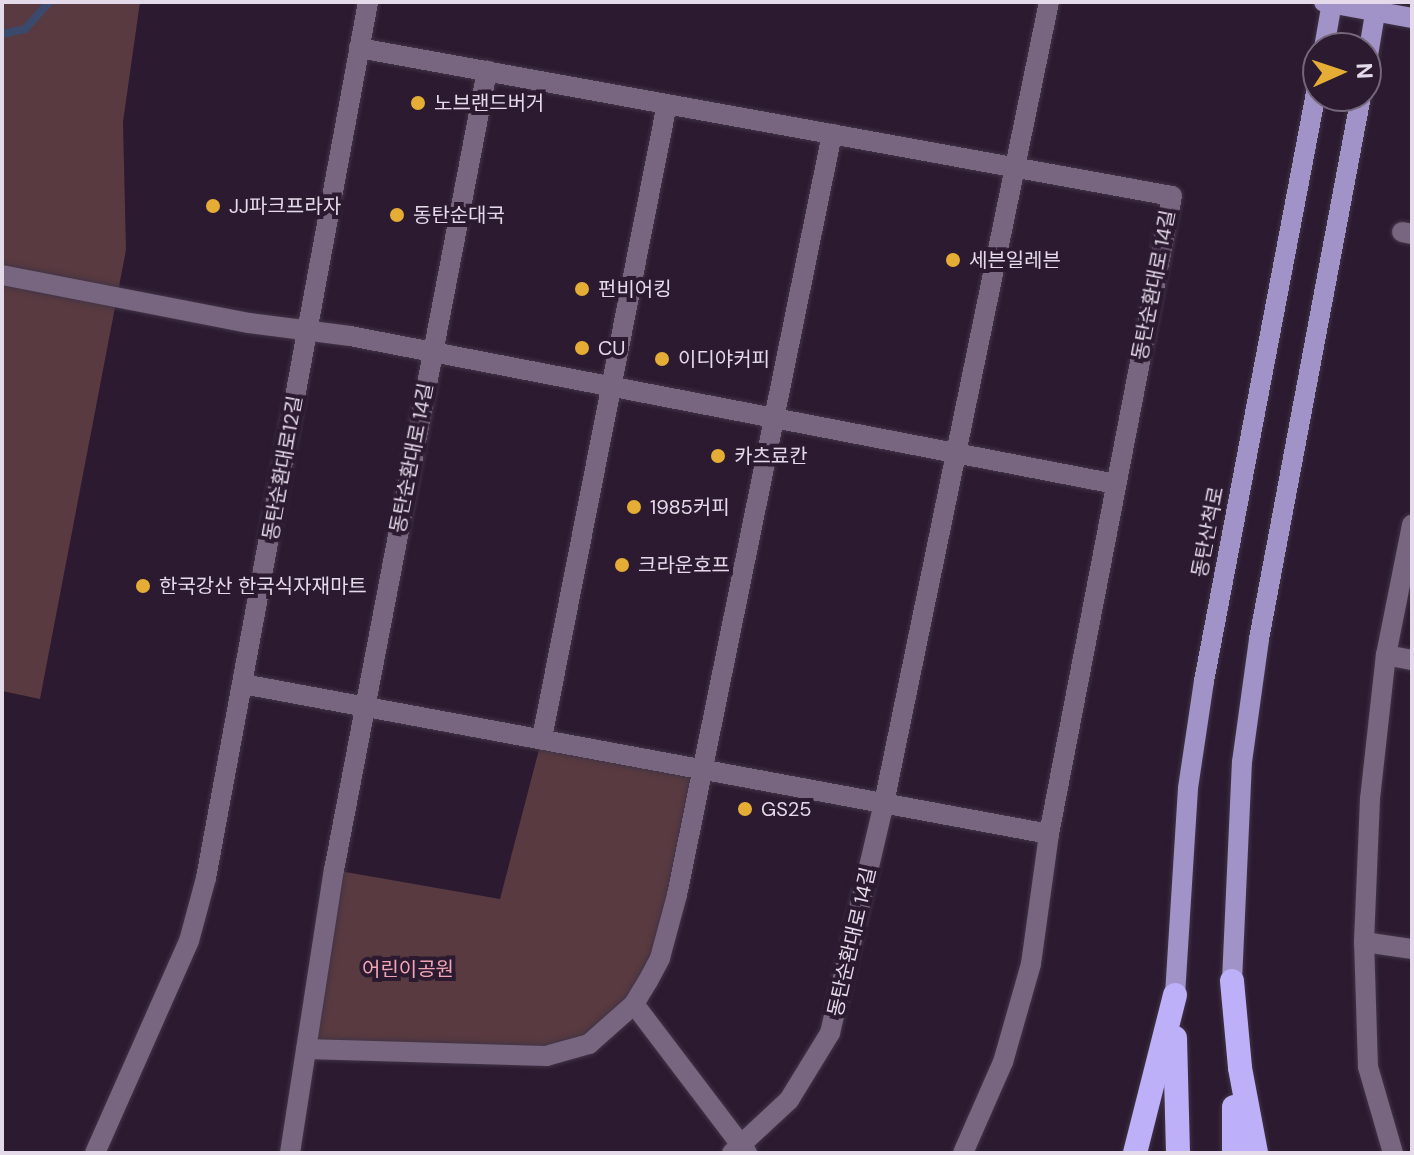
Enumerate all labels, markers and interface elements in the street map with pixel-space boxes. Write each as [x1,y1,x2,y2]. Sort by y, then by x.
north arrow [1302,32,1382,112]
text: N [1350,62,1379,80]
place label: 노브랜드버거 [434,91,544,115]
marker: 노브랜드버거 [409,94,427,112]
place label: JJ파크프라자 [229,194,341,218]
marker: JJ파크프라자 [204,197,222,215]
place label: 동탄순대국 [413,203,505,227]
marker: 동탄순대국 [388,206,406,224]
street label: 동탄순환대로 14길 [1128,208,1180,362]
place label: 세븐일레븐 [969,248,1061,272]
marker: 세븐일레븐 [944,251,962,269]
place label: 펀비어킹 [598,277,672,301]
marker: 펀비어킹 [573,280,591,298]
place label: CU [598,336,625,360]
marker: CU [573,339,591,357]
place label: 이디야커피 [678,347,770,371]
marker: 이디야커피 [653,350,671,368]
street label: 동탄순환대로 14길 [386,381,438,535]
street label: 동탄순환대로12길 [258,394,308,542]
place label: 카츠료칸 [734,444,808,468]
marker: 카츠료칸 [709,447,727,465]
street label: 동탄산척로 [1187,485,1229,579]
place label: 1985커피 [650,495,730,519]
marker: 1985커피 [625,498,643,516]
place label: 크라운호프 [638,553,730,577]
marker: 크라운호프 [613,556,631,574]
place label: 한국강산 한국식자재마트 [159,574,367,598]
marker: 한국강산 한국식자재마트 [134,577,152,595]
place label: GS25 [761,797,811,821]
marker: GS25 [736,800,754,818]
street label: 동탄순환대로 14길 [823,865,881,1019]
park label: 어린이공원 [362,957,454,981]

